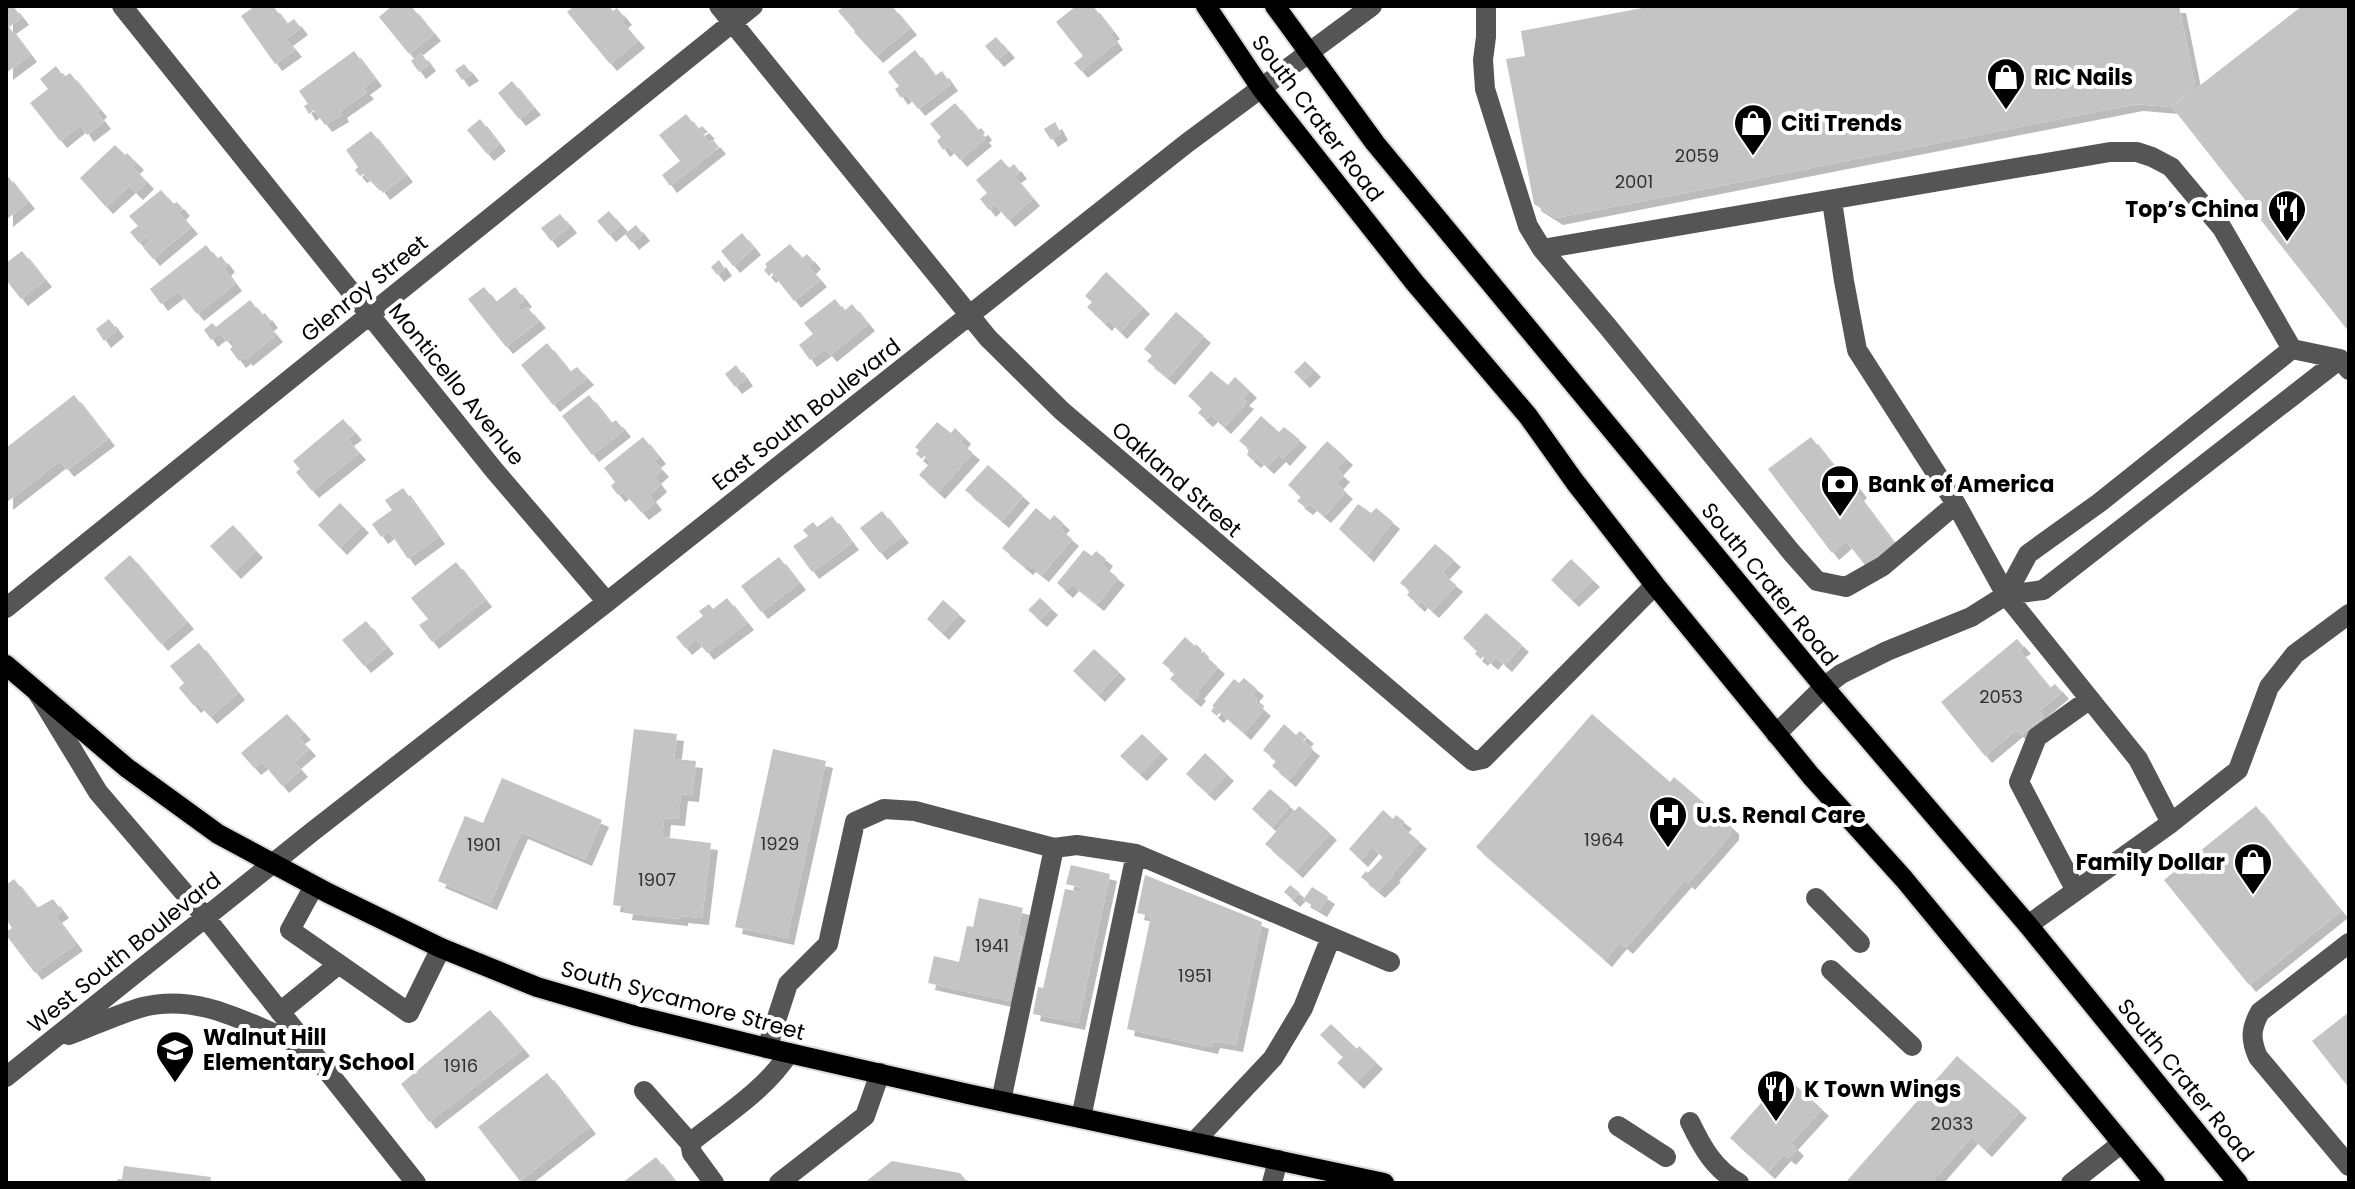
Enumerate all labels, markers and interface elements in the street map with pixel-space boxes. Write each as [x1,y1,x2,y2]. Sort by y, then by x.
street label: South Crater Road [1244,28,1391,208]
shop icon: RIC Nails [1985,56,2027,111]
place label: RIC Nails [2034,62,2133,93]
shop icon: Citi Trends [1732,102,1774,157]
place label: Citi Trends [1781,108,1902,139]
house number: 2059 [1675,143,1719,168]
house number: 2001 [1615,169,1653,194]
restaurant icon: Top’s China [2266,188,2308,243]
place label: Top’s China [2125,194,2259,225]
street label: Glenroy Street [294,228,434,349]
street label: Monticello Avenue [381,296,532,472]
street label: East South Boulevard [706,331,907,498]
street label: Oakland Street [1105,414,1248,545]
bank icon: Bank of America [1819,463,1861,518]
place label: Bank of America [1868,469,2054,500]
street label: South Crater Road [1694,496,1845,673]
house number: 2053 [1979,684,2023,709]
hospital icon: U.S. Renal Care [1647,794,1689,849]
place label: U.S. Renal Care [1696,800,1866,831]
house number: 1964 [1584,827,1624,852]
house number: 1929 [761,831,799,856]
house number: 1901 [467,832,501,857]
shop icon: Family Dollar [2232,841,2274,896]
place label: Family Dollar [2076,847,2225,878]
street label: West South Boulevard [21,865,228,1040]
house number: 1907 [638,867,676,892]
house number: 1941 [975,933,1009,958]
street label: South Sycamore Street [557,953,808,1048]
house number: 1951 [1178,963,1212,988]
street label: South Crater Road [2110,992,2261,1169]
place label: Walnut Hill Elementary School [203,1022,415,1078]
school or university icon: Walnut Hill Elementary School [154,1029,196,1084]
house number: 1916 [444,1053,478,1078]
restaurant icon: K Town Wings [1755,1068,1797,1123]
place label: K Town Wings [1804,1074,1961,1105]
house number: 2033 [1931,1111,1973,1136]

